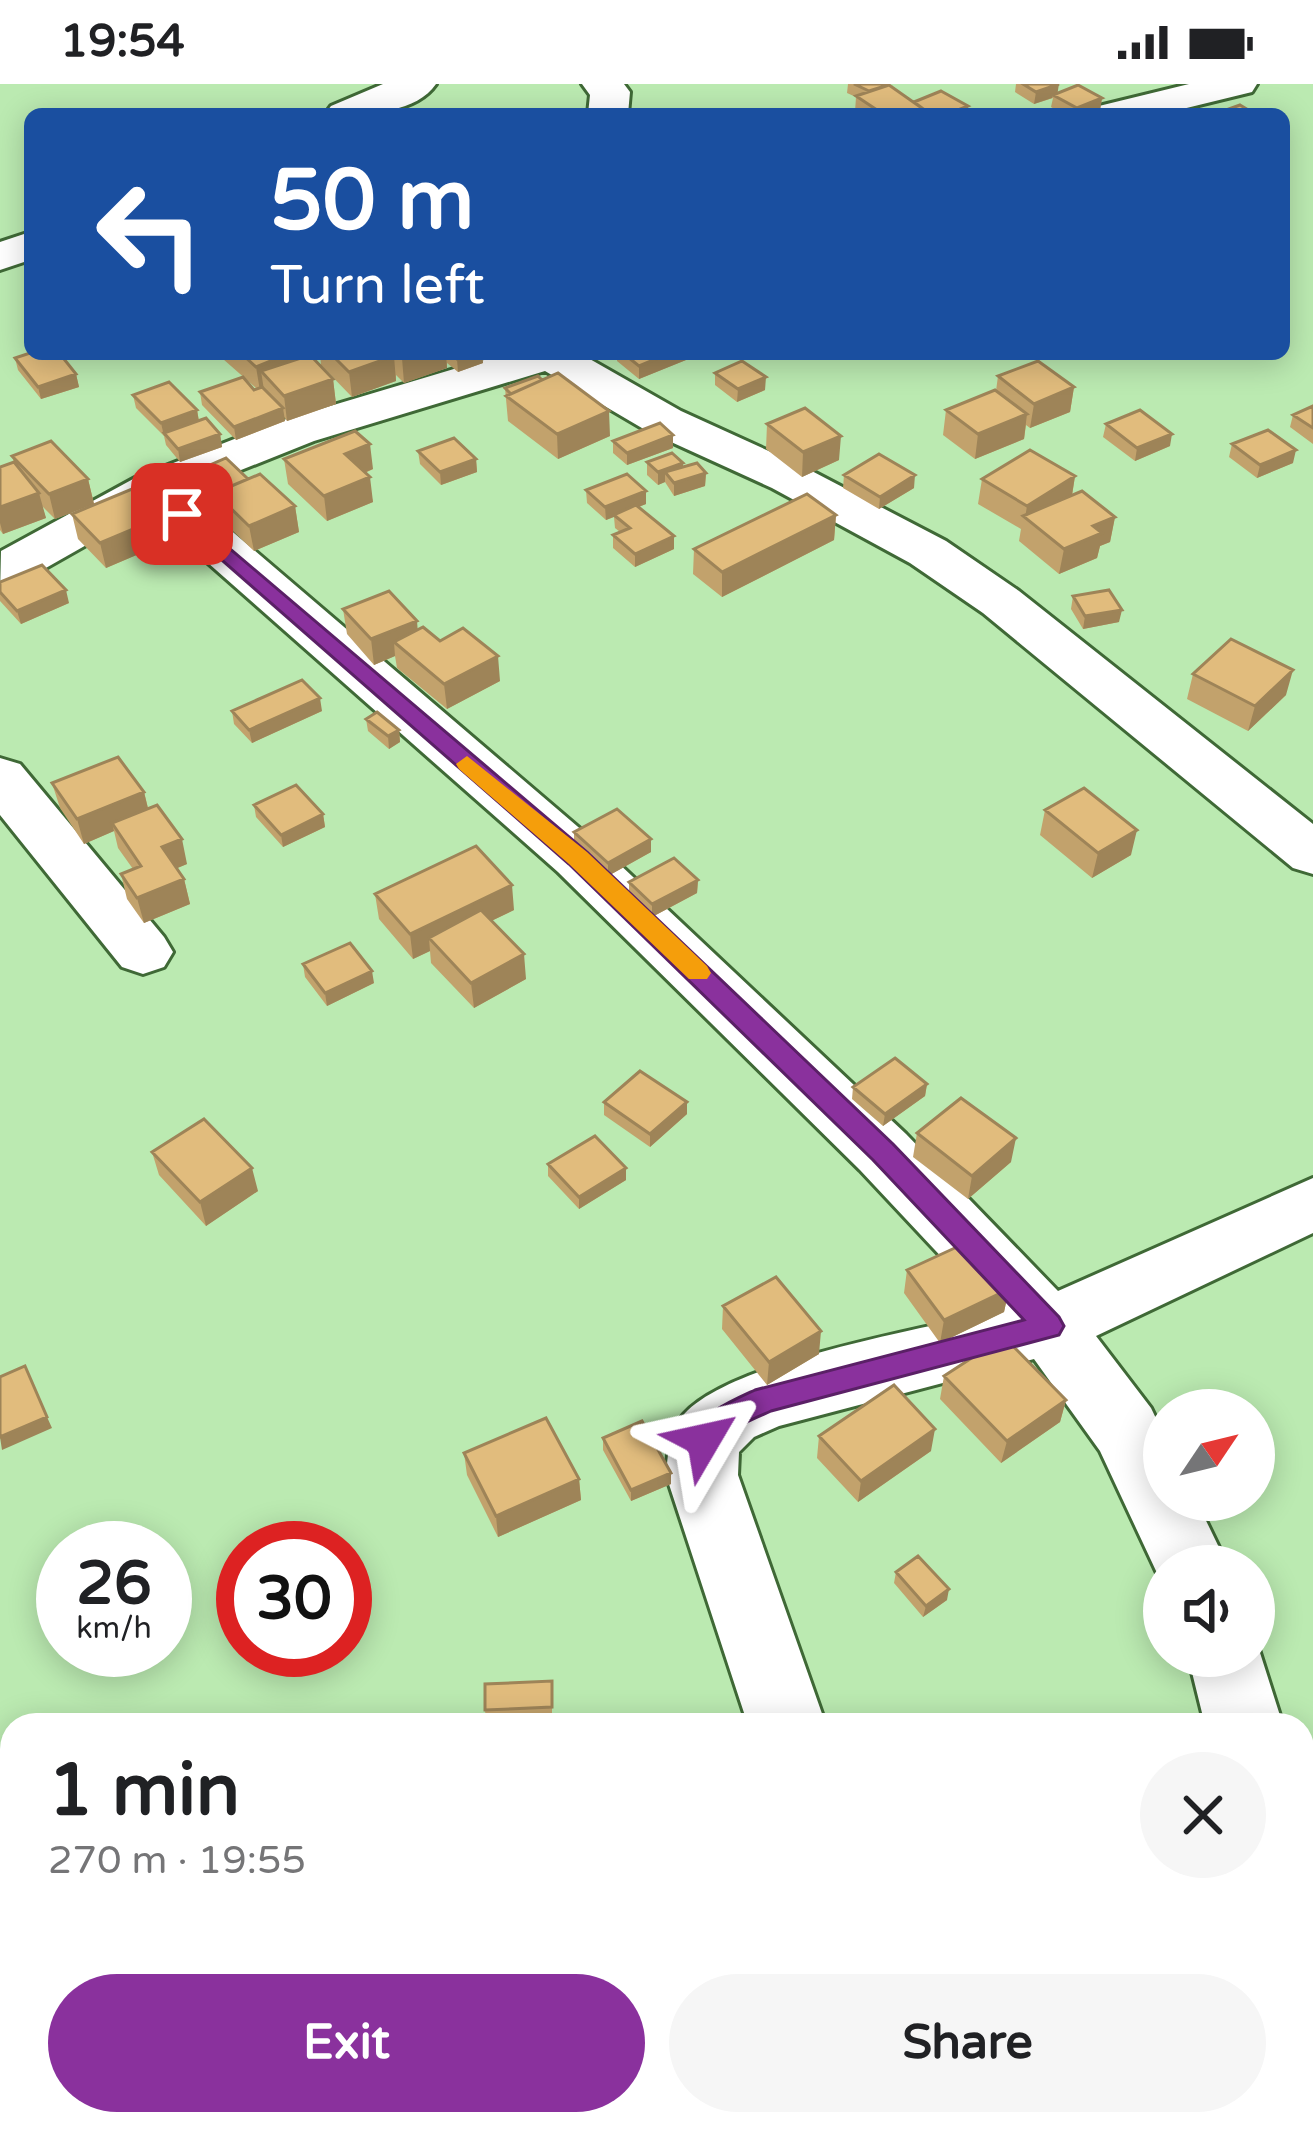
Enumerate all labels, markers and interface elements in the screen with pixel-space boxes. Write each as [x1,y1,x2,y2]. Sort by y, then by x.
text: 19:54 [60,15,185,69]
text: 50 m [270,151,474,252]
icon: left [72,156,228,312]
text: Turn left [270,253,485,318]
pin [131,463,233,565]
icon: arrive [149,481,215,547]
position arrow [641,1377,767,1503]
north arrow [1143,1389,1275,1521]
map controls [1143,1389,1275,1677]
speed limit sign: 30 [216,1521,372,1677]
button: sound [1143,1545,1275,1677]
text: 26 [76,1548,152,1620]
text: km/h [76,1610,152,1647]
text: 1 min [48,1748,240,1835]
button: close [1140,1752,1266,1878]
text: 270 m · 19:55 [48,1837,306,1884]
button: Exit [48,1974,645,2112]
button: Share [669,1974,1266,2112]

